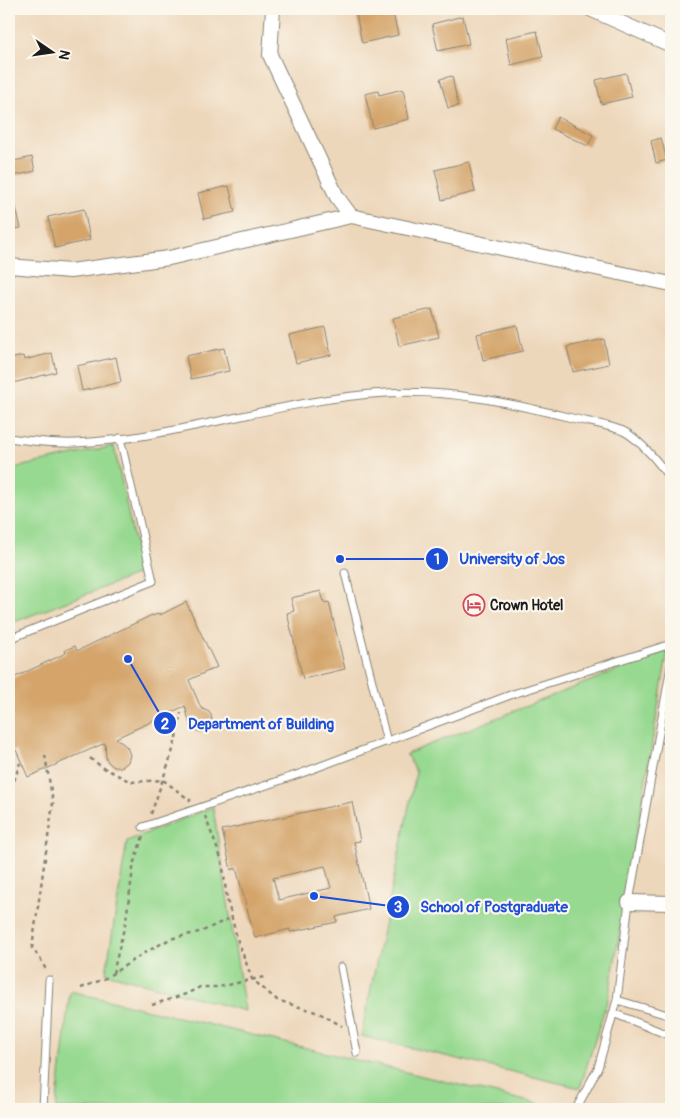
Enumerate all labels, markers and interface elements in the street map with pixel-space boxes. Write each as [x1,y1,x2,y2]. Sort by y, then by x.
north arrow [28,28,78,78]
text: N [55,48,74,61]
callout: University of Jos [424,544,575,574]
text: 1 [434,550,440,569]
text: University of Jos [459,550,565,569]
hotel icon: Crown Hotel [462,593,486,617]
place label: Crown Hotel [490,597,563,614]
callout: Department of Building [153,708,344,738]
text: 2 [161,715,169,734]
text: Department of Building [188,715,334,734]
callout: School of Postgraduate [385,892,578,922]
text: 3 [394,898,402,917]
text: School of Postgraduate [420,898,568,917]

